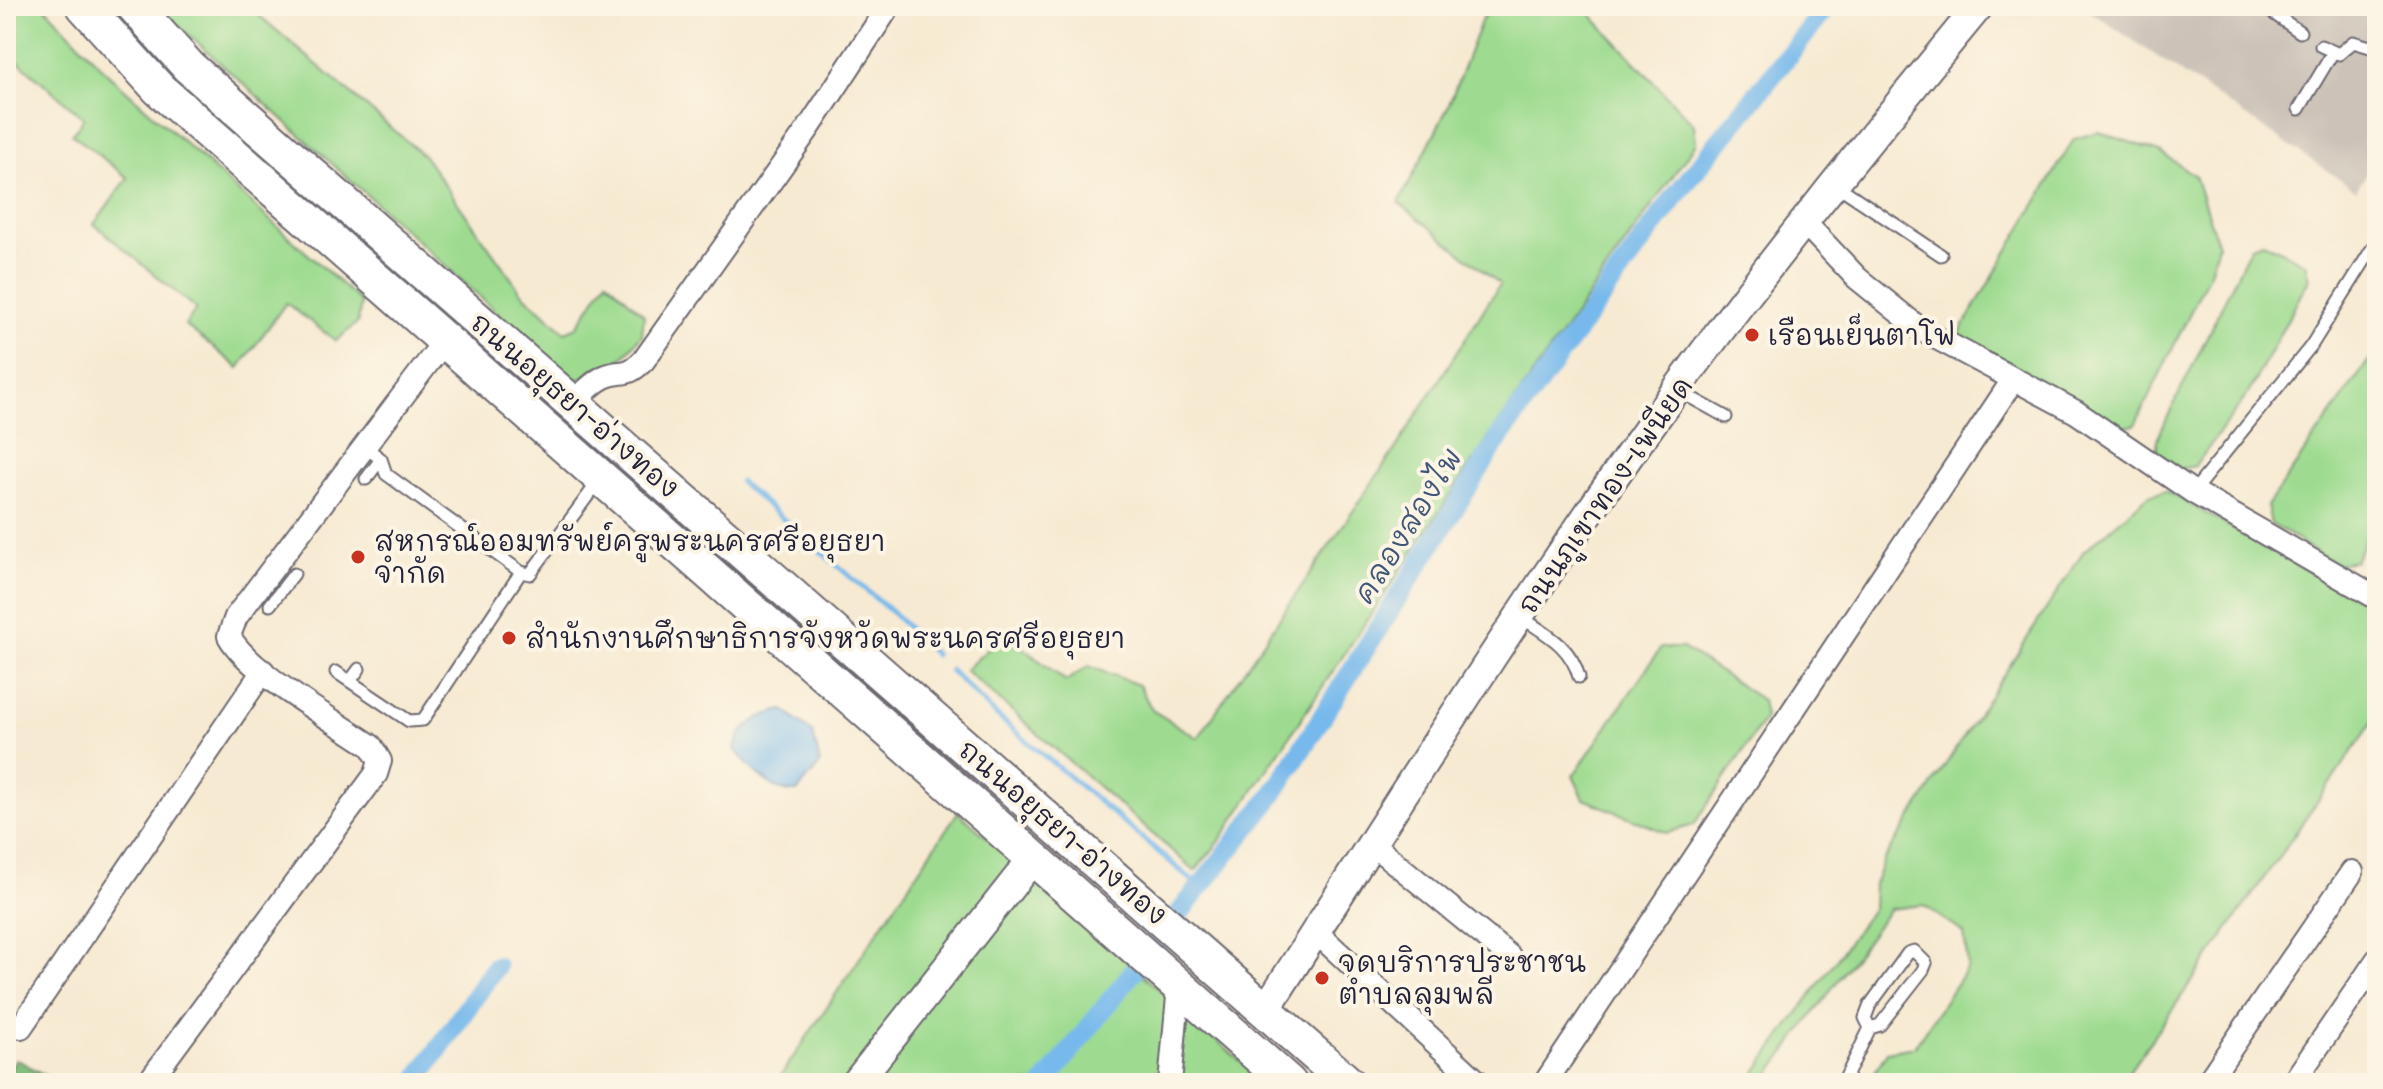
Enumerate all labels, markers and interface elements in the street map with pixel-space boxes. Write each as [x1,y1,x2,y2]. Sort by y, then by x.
street label: ถนนอยุธยา-อ่างทอง [460,303,688,509]
place label: เรือนเย็นตาโฟ [1768,313,1955,352]
marker: เรือนเย็นตาโฟ [1743,326,1761,344]
street label: ถนนภูเขาทอง-เพนียด [1508,368,1704,623]
water label: คลองสองไพ [1343,440,1470,610]
place label: สหกรณ์ออมทรัพย์ครูพระนครศรีอยุธยา จำกัด [374,522,885,590]
marker: สหกรณ์ออมทรัพย์ครูพระนครศรีอยุธยา จำกัด [349,548,367,566]
place label: สำนักงานศึกษาธิการจังหวัดพระนครศรีอยุธยา [525,618,1125,660]
marker: สำนักงานศึกษาธิการจังหวัดพระนครศรีอยุธยา [500,629,518,647]
street label: ถนนอยุธยา-อ่างทอง [948,730,1176,936]
place label: จุดบริการประชาชน ตำบลลุมพลี [1338,943,1586,1016]
marker: จุดบริการประชาชน ตำบลลุมพลี [1313,969,1331,987]

